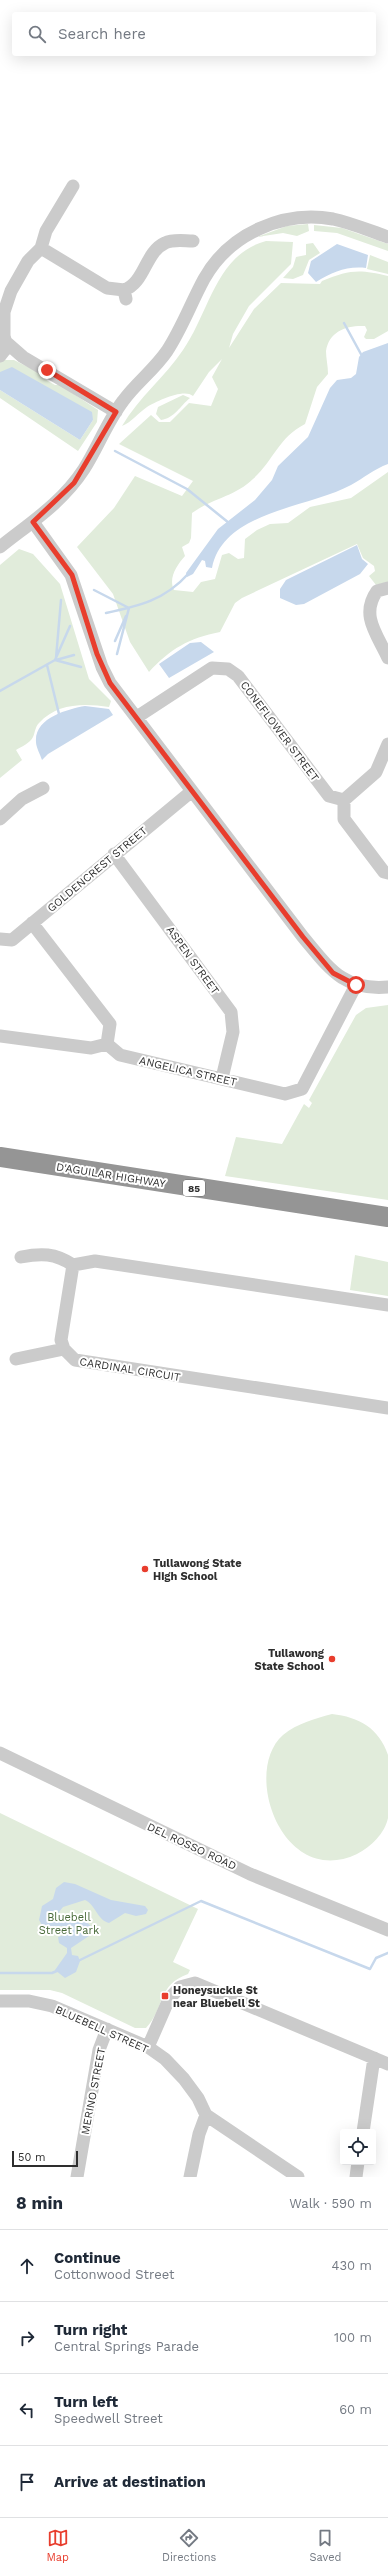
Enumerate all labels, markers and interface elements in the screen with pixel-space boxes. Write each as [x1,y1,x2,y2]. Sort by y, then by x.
search box [12,12,376,56]
icon: search [26,23,48,45]
text: Search here [58,25,146,43]
route end [38,361,56,379]
street label: CONEFLOWER STREET [238,679,322,784]
street label: GOLDENCREST STREET [45,824,150,915]
street label: ASPEN STREET [163,924,222,997]
route start [347,976,365,994]
street label: ANGELICA STREET [138,1054,238,1089]
street label: D'AGUILAR HIGHWAY [55,1160,167,1191]
road number: 85 [183,1180,205,1196]
street label: CARDINAL CIRCUIT [79,1355,182,1384]
place label: Tullawong State High School [153,1557,242,1583]
marker: Tullawong State High School [140,1564,150,1574]
place label: Tullawong State School [255,1647,325,1673]
marker: Tullawong State School [327,1654,337,1664]
street label: DEL ROSSO ROAD [145,1820,239,1873]
park label: Bluebell Street Park [39,1911,99,1937]
place label: Honeysuckle St near Bluebell St [173,1984,260,2010]
marker: Honeysuckle St near Bluebell St [160,1991,170,2001]
street label: BLUEBELL STREET [53,2003,151,2056]
street label: MERINO STREET [79,2046,108,2136]
map controls [340,2129,376,2165]
button: locate [340,2129,376,2165]
scale bar [12,2149,78,2168]
text: 50 m [18,2151,45,2164]
text: 8 min [16,2193,63,2213]
text: Walk · 590 m [289,2196,372,2211]
text: Continue [54,2249,121,2267]
icon: ahead [16,2255,38,2277]
text: 430 m [332,2258,372,2273]
text: Cottonwood Street [54,2267,174,2282]
text: Turn right [54,2321,127,2339]
icon: right [16,2327,38,2349]
text: 100 m [334,2330,372,2345]
text: Central Springs Parade [54,2339,199,2354]
text: Turn left [54,2393,118,2411]
icon: left [16,2399,38,2421]
text: 60 m [339,2402,372,2417]
text: Speedwell Street [54,2411,163,2426]
icon: arrive [16,2471,38,2493]
text: Arrive at destination [54,2473,206,2491]
tab: Map [47,2527,69,2564]
tab: Directions [162,2527,216,2564]
tab: Saved [309,2527,341,2564]

